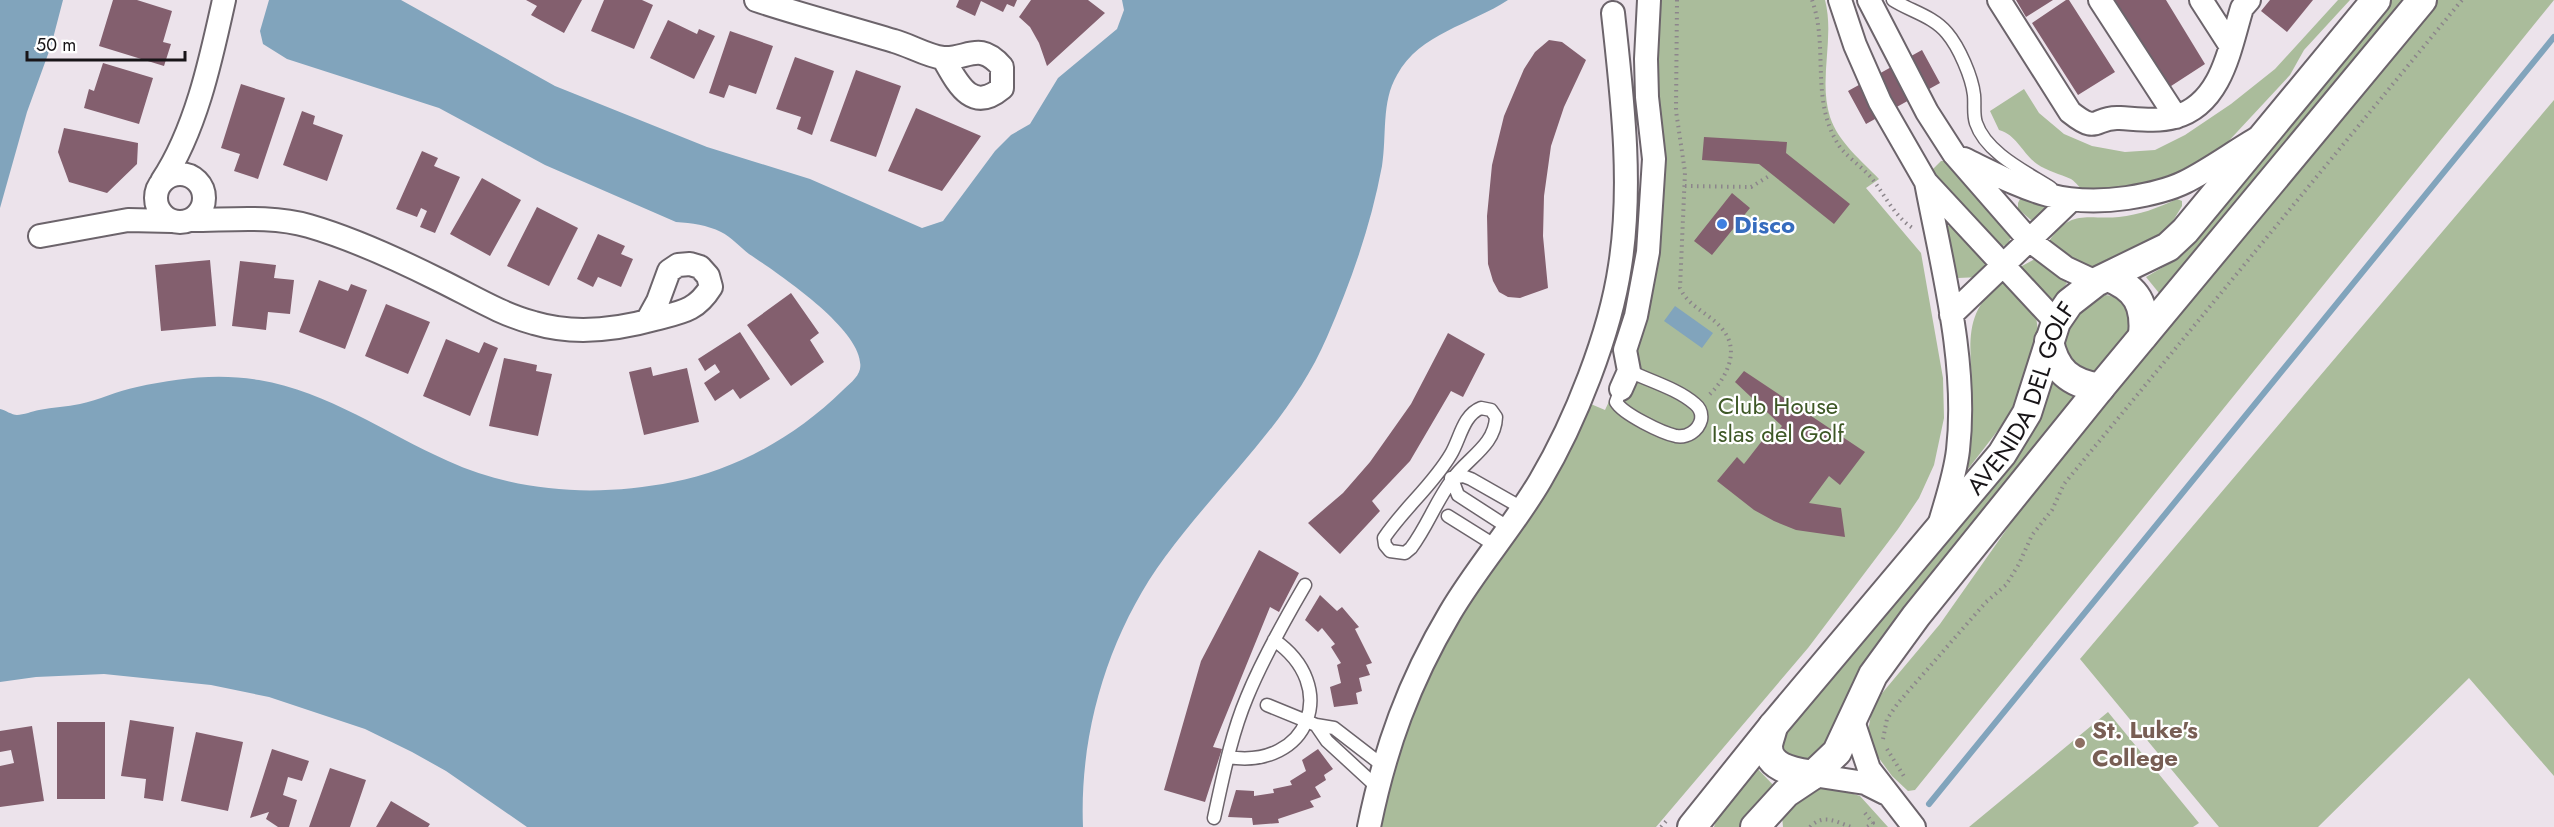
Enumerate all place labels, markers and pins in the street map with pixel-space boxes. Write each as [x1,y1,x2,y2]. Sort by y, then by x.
place label: Disco [1734,207,1795,242]
marker: Disco [1715,217,1729,231]
place label: St. Luke's College [2092,712,2198,775]
marker: St. Luke's College [2073,736,2087,750]

